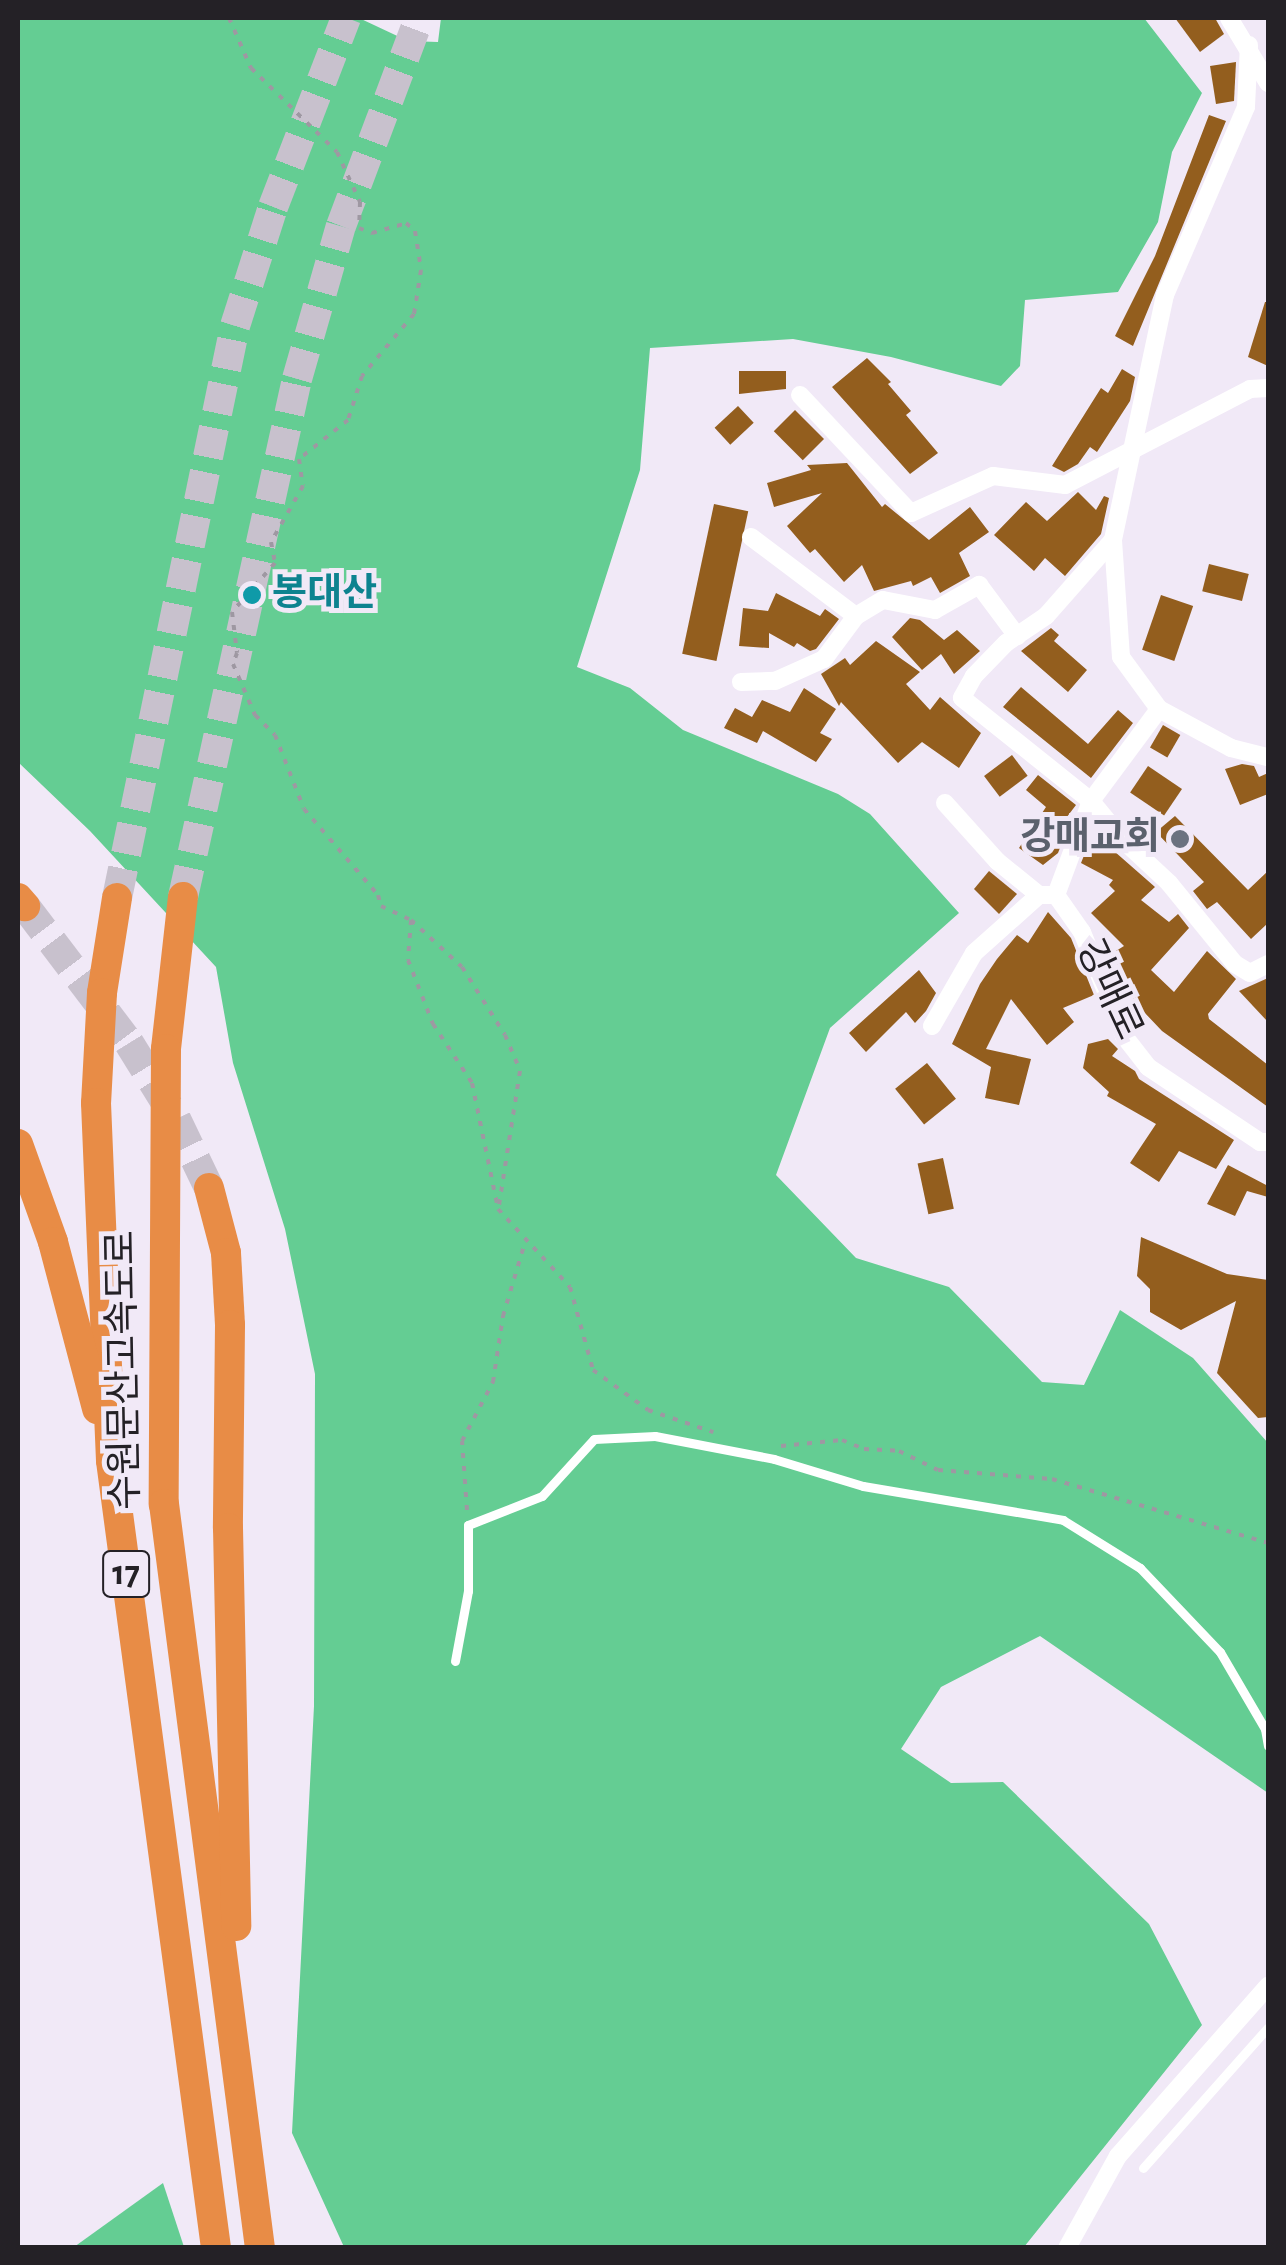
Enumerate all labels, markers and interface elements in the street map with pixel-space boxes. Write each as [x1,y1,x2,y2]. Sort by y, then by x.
place label: 봉대산 [272,572,377,618]
marker: 봉대산 [241,584,263,606]
place label: 강매교회 [1020,816,1160,862]
marker: 강매교회 [1169,828,1191,850]
street label: 강매로 [1065,933,1151,1047]
street label: 수원문산고속도로 [100,1230,150,1510]
road number: 17 [101,1544,151,1604]

